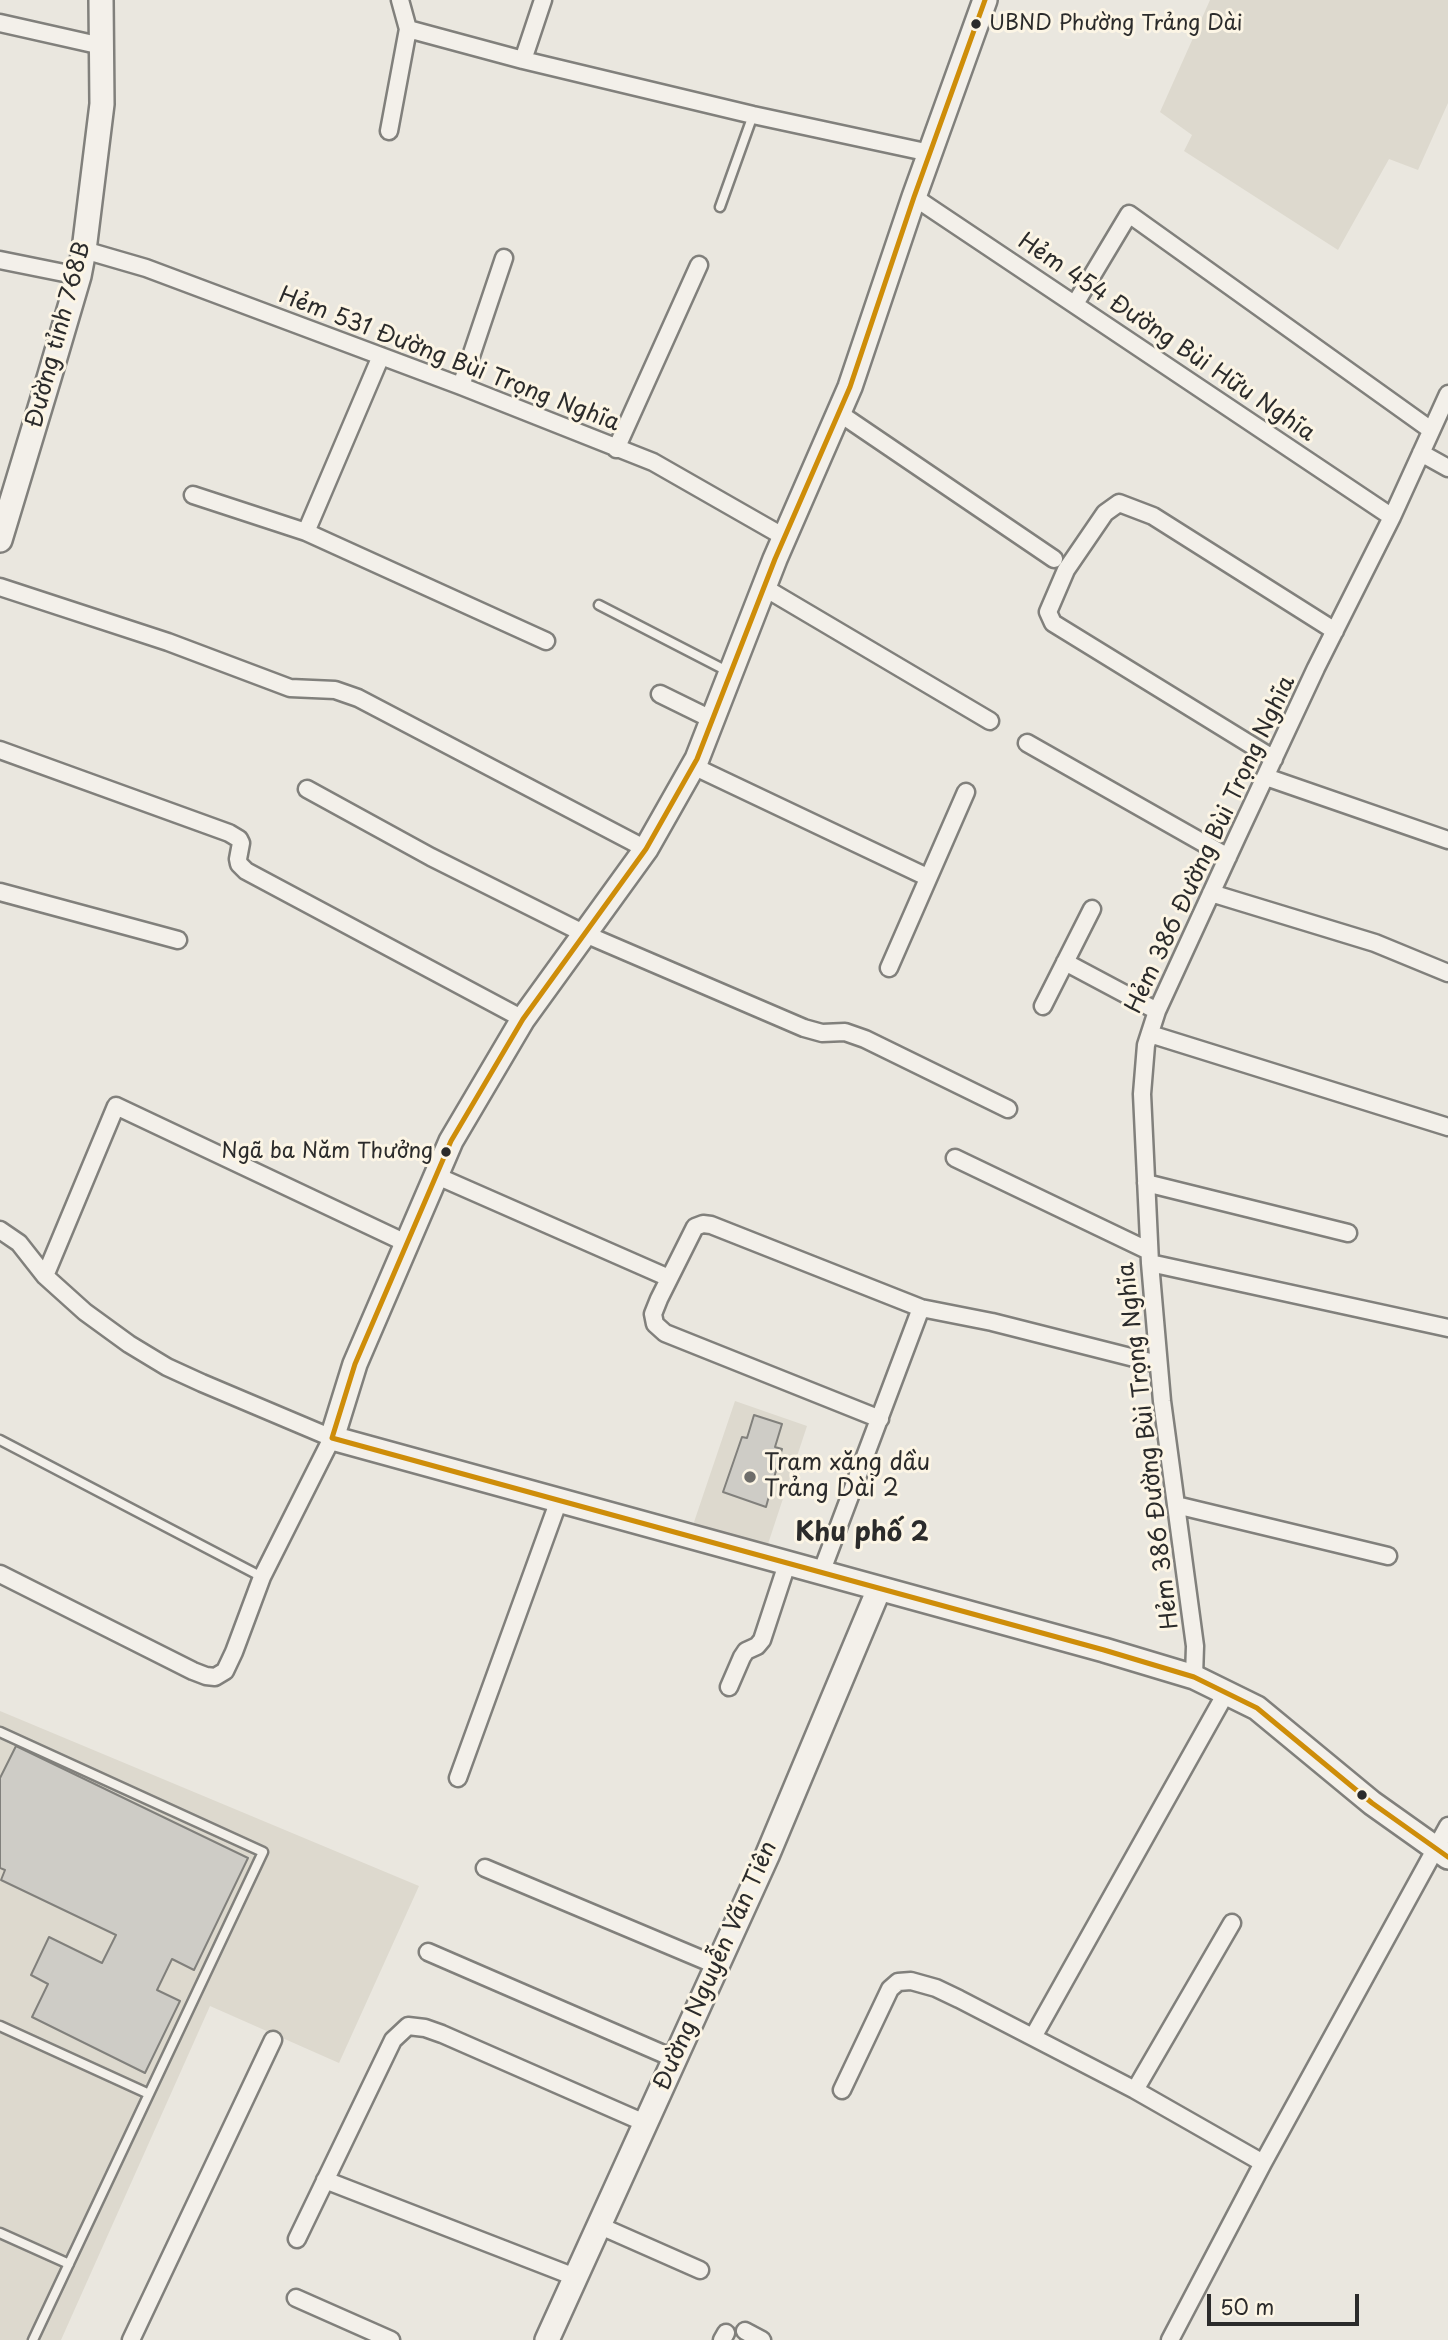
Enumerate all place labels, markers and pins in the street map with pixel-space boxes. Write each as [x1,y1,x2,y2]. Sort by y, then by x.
place label: UBND Phường Trảng Dài [989,11,1243,37]
marker: UBND Phường Trảng Dài [969,17,983,31]
place label: Ngã ba Năm Thưởng [221,1139,433,1165]
marker: Ngã ba Năm Thưởng [439,1145,453,1159]
place label: Trạm xăng dầu Trảng Dài 2 [764,1450,930,1504]
marker: Trạm xăng dầu Trảng Dài 2 [742,1469,758,1485]
unlabelled marker [1355,1788,1369,1802]

